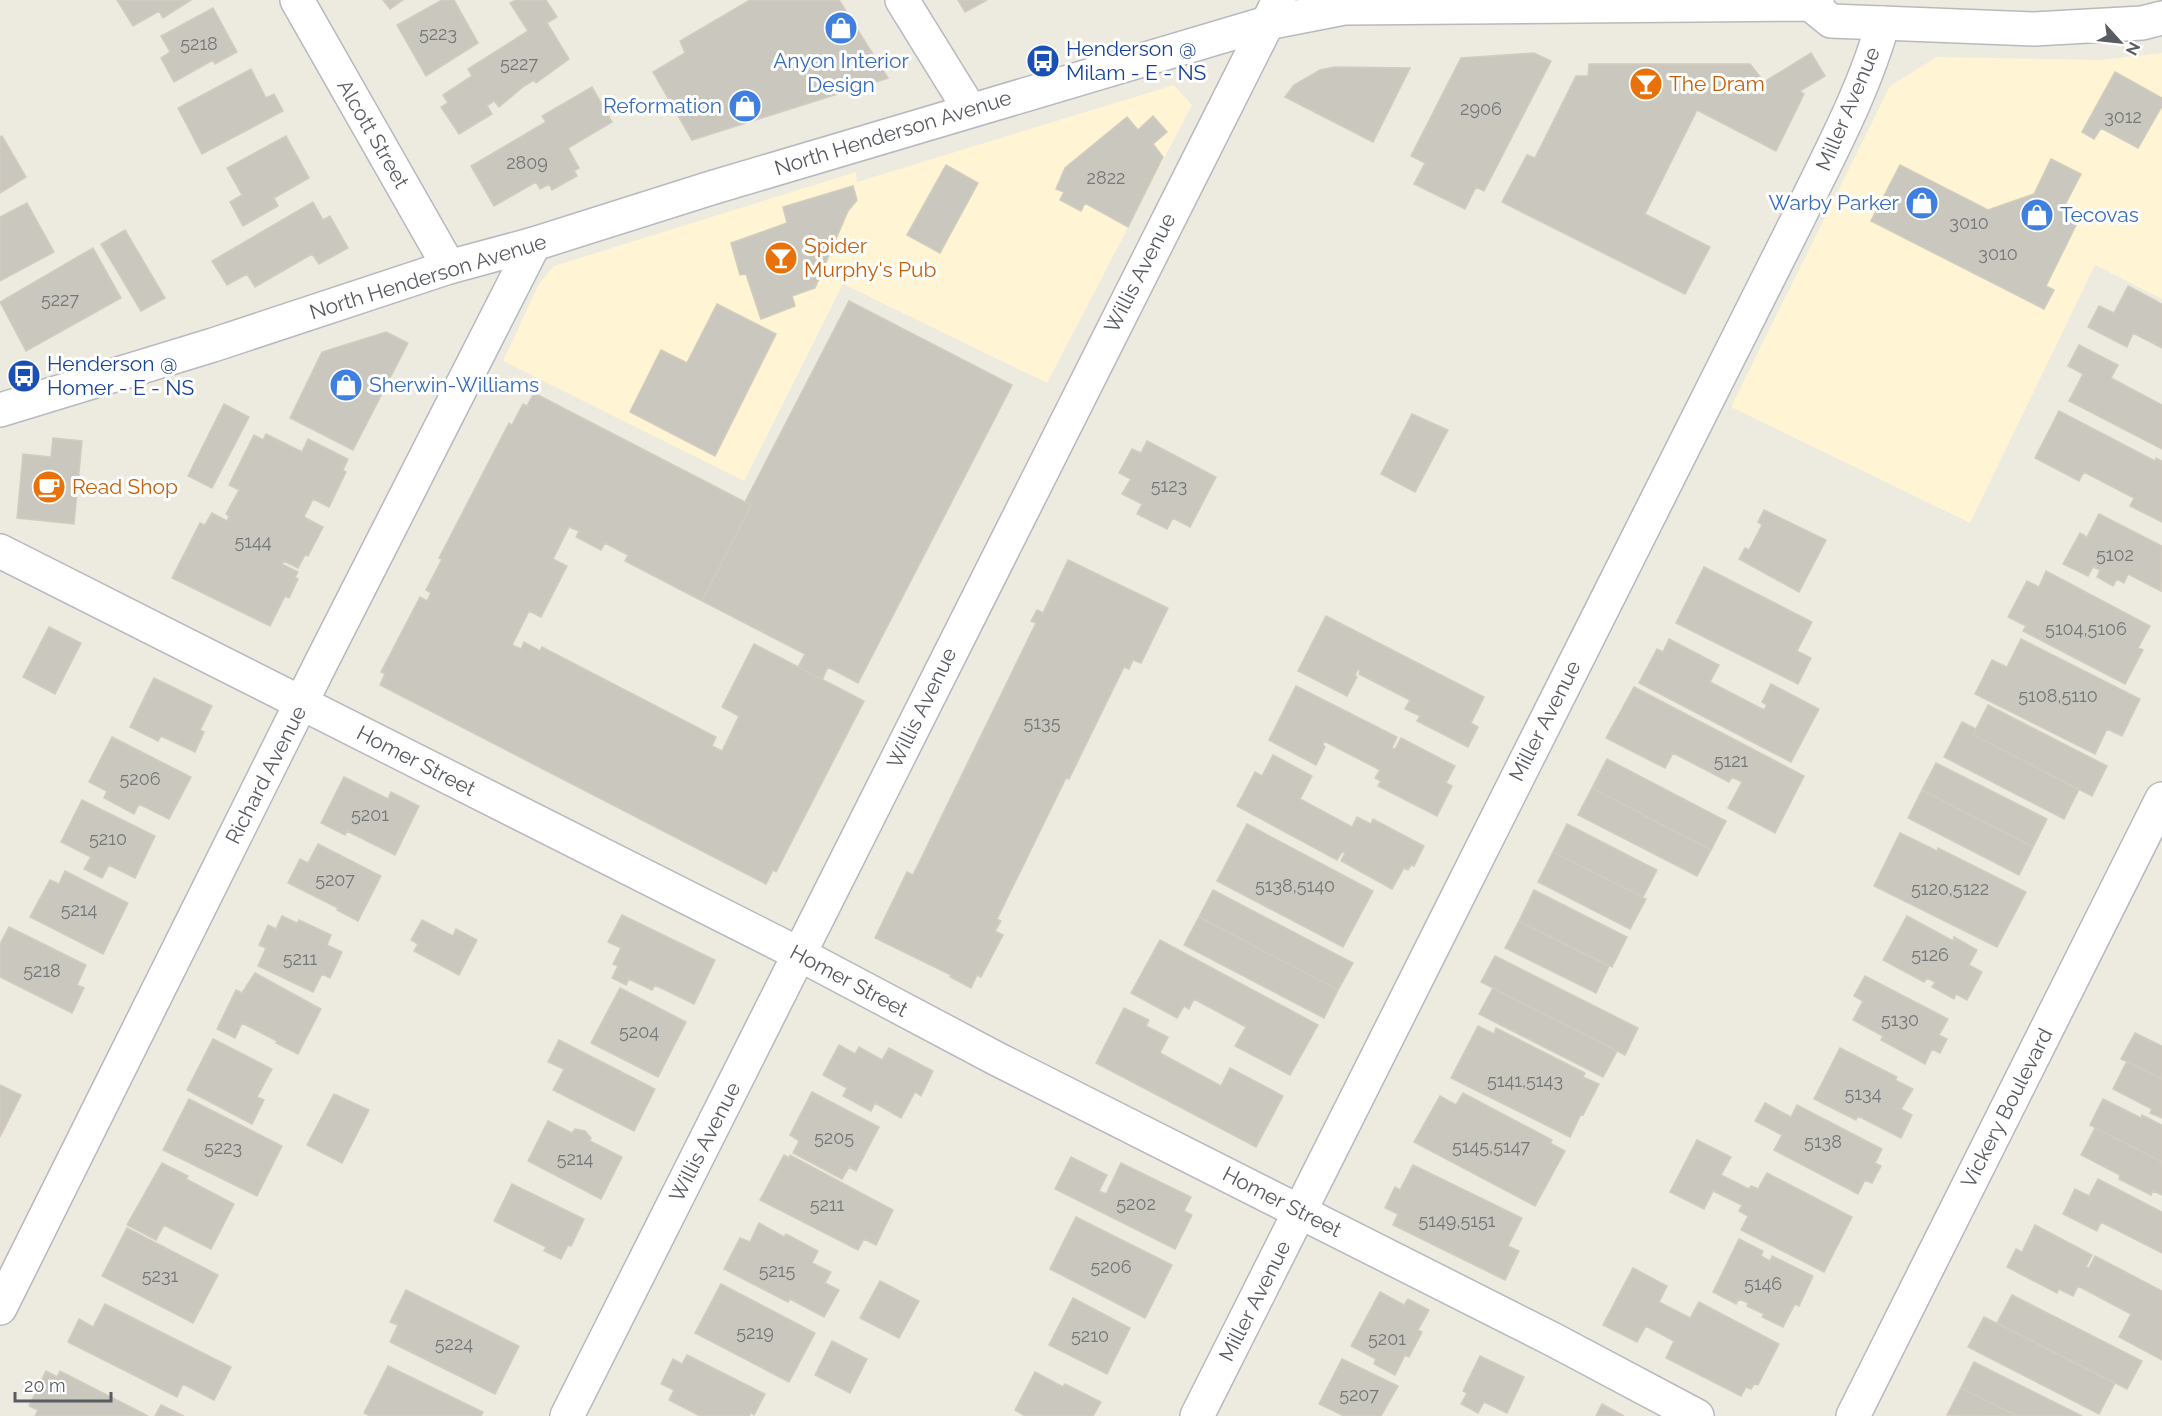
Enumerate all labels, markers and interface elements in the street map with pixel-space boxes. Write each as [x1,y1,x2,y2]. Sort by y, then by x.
shop icon: Anyon Interior Design [823,10,859,46]
north arrow [2090,12,2150,72]
house number: 5223 [419,23,457,44]
house number: 5218 [180,33,218,54]
place label: Henderson @ Milam - E - NS [1066,36,1207,85]
text: N [2122,39,2144,58]
bus stop icon: Henderson @ Milam - E - NS [1025,43,1061,79]
street label: Miller Avenue [1810,43,1885,174]
place label: Anyon Interior Design [773,48,909,97]
house number: 5227 [500,53,538,74]
bar icon: The Dram [1628,66,1664,102]
place label: The Dram [1669,71,1765,96]
street label: Alcott Street [332,75,415,193]
street label: North Henderson Avenue [771,85,1014,181]
shop icon: Reformation [727,88,763,124]
place label: Reformation [603,93,722,118]
house number: 2906 [1460,98,1502,119]
house number: 3012 [2104,106,2142,127]
house number: 2809 [506,152,548,173]
house number: 2822 [1087,167,1125,188]
shop icon: Warby Parker [1904,185,1940,221]
place label: Warby Parker [1769,190,1900,215]
shop icon: Tecovas [2019,197,2055,233]
place label: Tecovas [2060,202,2139,227]
street label: Willis Avenue [1099,209,1180,337]
house number: 3010 [1949,212,1989,233]
street label: North Henderson Avenue [306,229,549,325]
place label: Spider Murphy's Pub [804,233,937,282]
bar icon: Spider Murphy's Pub [763,240,799,276]
house number: 3010 [1978,243,2018,264]
house number: 5227 [41,289,79,310]
place label: Henderson @ Homer - E - NS [47,351,194,400]
bus stop icon: Henderson @ Homer - E - NS [6,358,42,394]
shop icon: Sherwin-Williams [328,367,364,403]
place label: Sherwin-Williams [369,372,539,397]
cafe icon: Read Shop [31,469,67,505]
place label: Read Shop [72,474,178,499]
house number: 5123 [1151,475,1187,496]
house number: 5144 [234,531,272,552]
house number: 5102 [2096,544,2134,565]
house number: 5104,5106 [2045,618,2127,639]
street label: Willis Avenue [882,643,962,772]
street label: Miller Avenue [1503,656,1586,785]
house number: 5108,5110 [2018,685,2098,706]
street label: Richard Avenue [220,701,311,848]
house number: 5135 [1024,712,1061,733]
street label: Homer Street [353,720,480,801]
house number: 5121 [1714,750,1749,771]
house number: 5206 [119,768,161,789]
house number: 5201 [351,804,389,825]
house number: 5210 [89,828,127,849]
house number: 5207 [315,869,355,890]
house number: 5138,5140 [1255,875,1335,896]
house number: 5120,5122 [1911,878,1989,899]
house number: 5214 [61,899,98,920]
street label: Homer Street [786,939,912,1022]
house number: 5126 [1911,944,1949,965]
house number: 5211 [283,948,318,969]
house number: 5218 [23,960,61,981]
house number: 5130 [1881,1009,1919,1030]
house number: 5204 [619,1021,659,1042]
street label: Vickery Boulevard [1955,1024,2058,1192]
house number: 5141,5143 [1487,1070,1563,1091]
street label: Willis Avenue [664,1078,745,1206]
house number: 5134 [1845,1083,1882,1104]
house number: 5205 [814,1127,854,1148]
house number: 5138 [1804,1131,1842,1152]
house number: 5145,5147 [1452,1136,1530,1157]
house number: 5223 [204,1137,242,1158]
house number: 5214 [557,1148,594,1169]
street label: Homer Street [1219,1161,1346,1242]
house number: 5202 [1116,1193,1156,1214]
house number: 5211 [810,1194,845,1215]
house number: 5149,5151 [1419,1210,1496,1231]
street label: Miller Avenue [1213,1236,1296,1365]
house number: 5206 [1090,1256,1132,1277]
house number: 5215 [759,1260,796,1281]
house number: 5231 [142,1265,179,1286]
house number: 5146 [1744,1273,1782,1294]
house number: 5219 [736,1322,774,1343]
house number: 5210 [1071,1325,1109,1346]
house number: 5201 [1368,1328,1406,1349]
house number: 5224 [435,1333,473,1354]
scale bar [15,1365,111,1403]
text: 20 m [24,1375,66,1396]
house number: 5207 [1339,1384,1379,1405]

